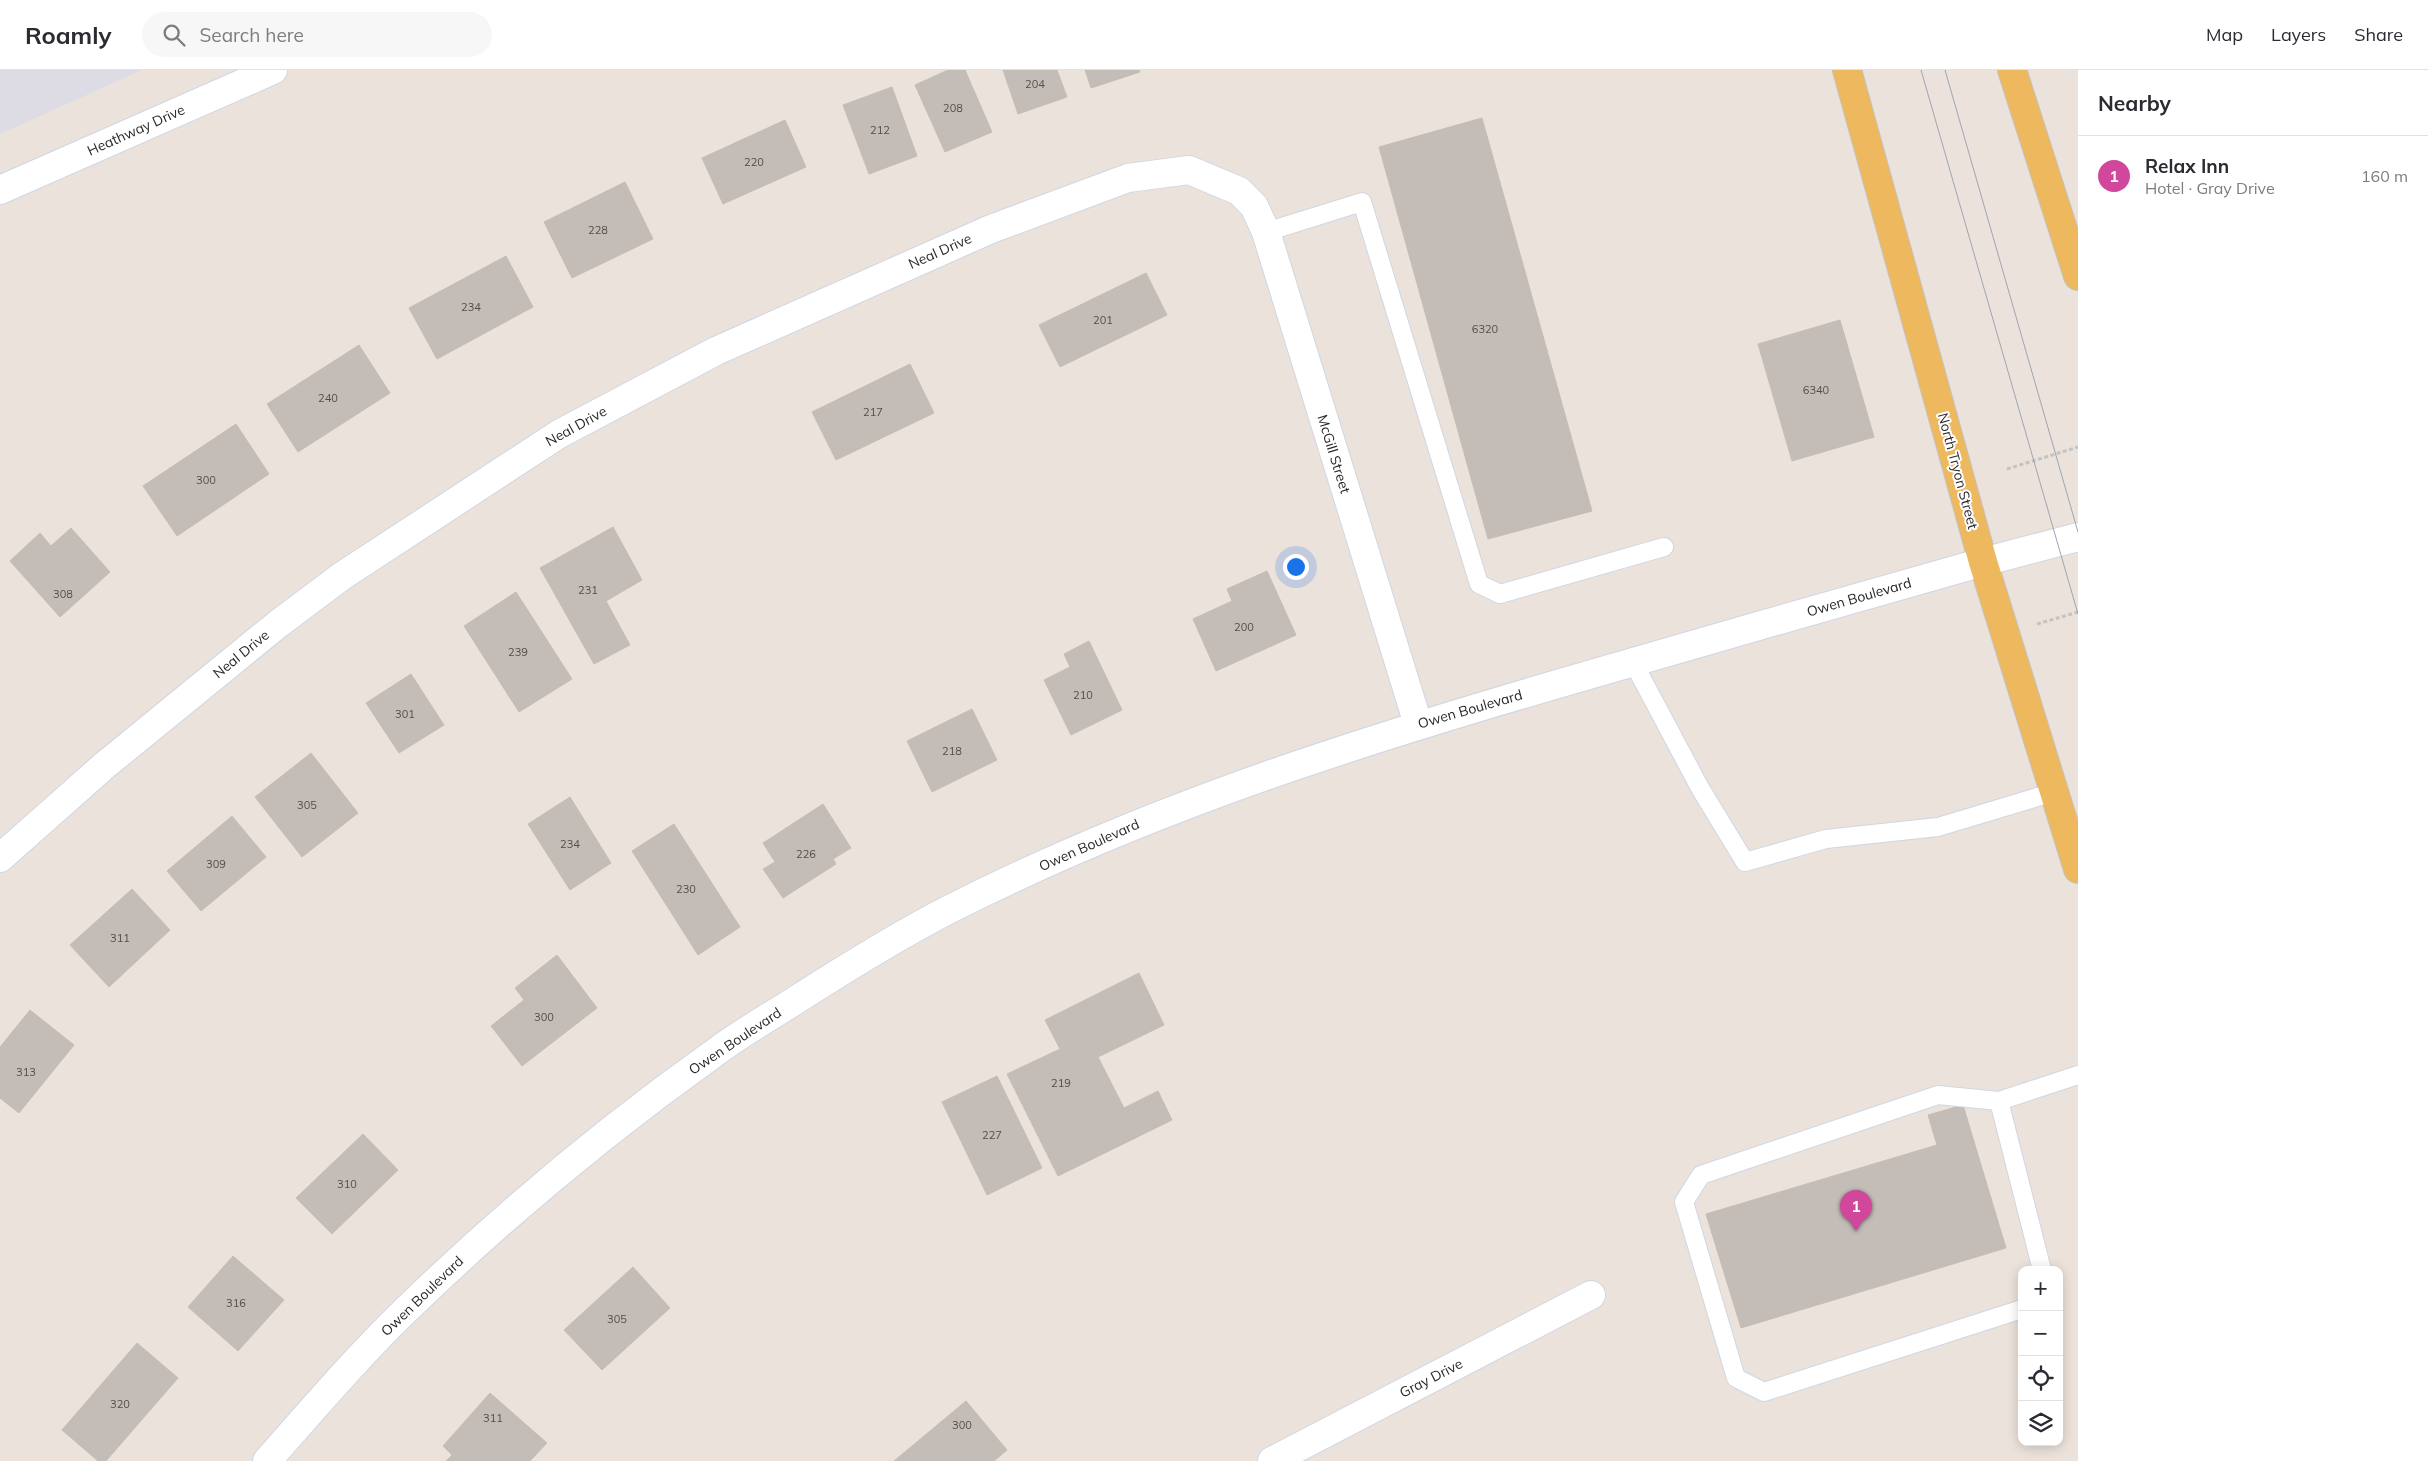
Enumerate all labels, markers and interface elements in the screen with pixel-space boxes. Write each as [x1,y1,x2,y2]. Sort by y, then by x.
search box [142,12,492,57]
text: Roamly [25,20,112,50]
icon: search [160,21,188,49]
text: Search here [200,23,304,47]
text: Map [2206,23,2243,46]
text: Layers [2271,23,2326,46]
text: Share [2354,23,2403,46]
house number: 204 [1025,77,1045,91]
text: Nearby [2098,90,2171,116]
street label: Heathway Drive [84,100,188,160]
house number: 208 [943,101,963,115]
house number: 212 [870,123,890,137]
text: Relax Inn [2145,154,2229,178]
house number: 220 [744,155,764,169]
text: 1 [2109,166,2119,186]
text: 160 m [2361,166,2408,186]
text: Hotel · Gray Drive [2145,178,2275,198]
house number: 228 [588,223,608,237]
street label: Neal Drive [906,229,974,273]
house number: 234 [461,300,481,314]
house number: 201 [1093,313,1113,327]
house number: 6320 [1472,322,1499,336]
house number: 6340 [1803,383,1830,397]
house number: 240 [318,391,338,405]
street label: Neal Drive [542,402,610,450]
house number: 217 [863,405,883,419]
street label: North Tryon Street [1934,411,1982,531]
street label: McGill Street [1313,412,1355,496]
house number: 300 [196,473,216,487]
your location [1283,554,1309,580]
street label: Owen Boulevard [1805,573,1913,621]
house number: 231 [578,583,598,597]
house number: 308 [53,587,73,601]
house number: 200 [1234,620,1254,634]
street label: Neal Drive [209,626,273,682]
house number: 239 [508,645,528,659]
street label: Owen Boulevard [1416,685,1524,733]
house number: 210 [1073,688,1093,702]
house number: 301 [395,707,415,721]
house number: 218 [942,744,962,758]
house number: 305 [297,798,317,812]
street label: Owen Boulevard [1036,815,1142,875]
house number: 234 [560,837,580,851]
house number: 226 [796,847,816,861]
house number: 309 [206,857,226,871]
house number: 230 [676,882,696,896]
house number: 311 [110,931,130,945]
street label: Owen Boulevard [685,1003,785,1079]
house number: 300 [534,1010,554,1024]
house number: 313 [16,1065,36,1079]
house number: 219 [1051,1076,1071,1090]
house number: 227 [982,1128,1002,1142]
house number: 310 [337,1177,357,1191]
pin: 1 [1840,1190,1872,1231]
street label: Owen Boulevard [377,1252,467,1340]
map controls [2018,1266,2063,1446]
button: + [2018,1266,2063,1311]
house number: 316 [226,1296,246,1310]
button: − [2018,1311,2063,1356]
house number: 305 [607,1312,627,1326]
street label: Gray Drive [1396,1354,1466,1402]
button: locate [2018,1356,2063,1401]
house number: 320 [110,1397,130,1411]
button: layers [2018,1401,2063,1446]
house number: 311 [483,1411,503,1425]
house number: 300 [952,1418,972,1432]

